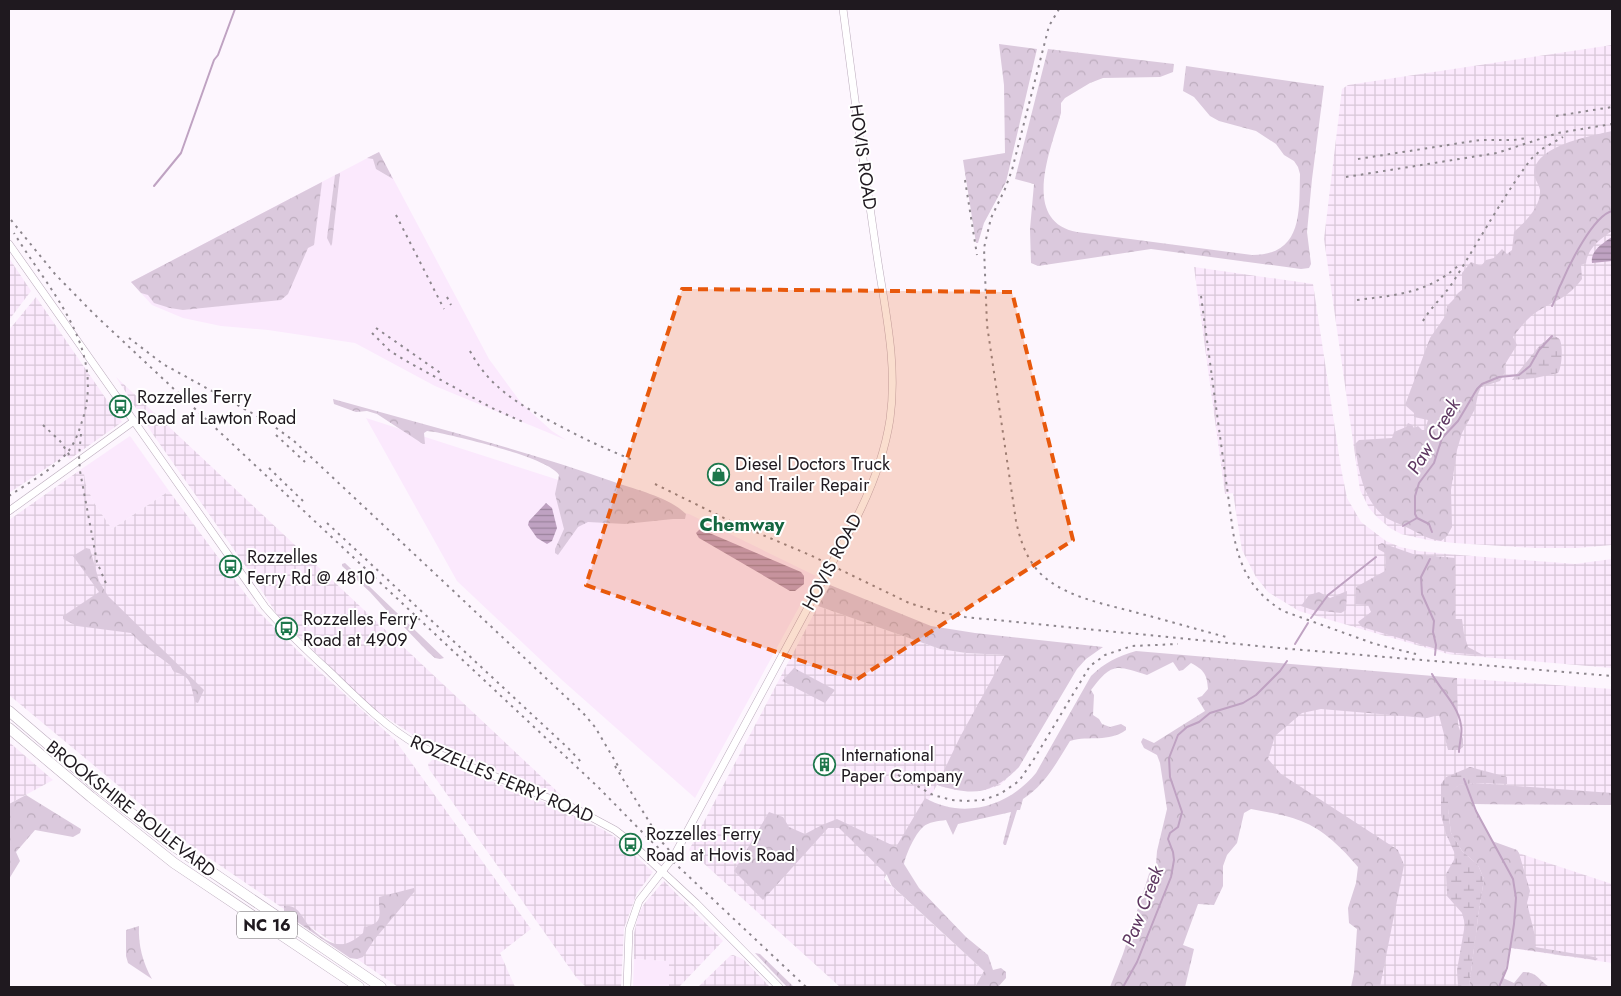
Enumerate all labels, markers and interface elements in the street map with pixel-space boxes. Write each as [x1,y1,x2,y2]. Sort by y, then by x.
street label: HOVIS ROAD [843,103,883,211]
place label: Rozzelles Ferry Road at Lawton Road [137,384,296,431]
water label: Paw Creek [1400,393,1467,479]
bus stop icon: Rozzelles Ferry Road at Lawton Road [109,395,133,419]
place label: Diesel Doctors Truck and Trailer Repair [735,451,890,498]
shop icon: Diesel Doctors Truck and Trailer Repair [707,462,731,486]
street label: HOVIS ROAD [796,509,868,615]
district label: Chemway [699,511,786,538]
place label: Rozzelles Ferry Rd @ 4810 [247,544,375,591]
bus stop icon: Rozzelles Ferry Rd @ 4810 [219,555,243,579]
place label: Rozzelles Ferry Road at 4909 [303,606,418,653]
bus stop icon: Rozzelles Ferry Road at 4909 [275,617,299,641]
street label: ROZZELLES FERRY ROAD [406,729,598,829]
street label: BROOKSHIRE BOULEVARD [41,734,221,884]
place label: International Paper Company [841,742,963,789]
building icon: International Paper Company [813,753,837,777]
place label: Rozzelles Ferry Road at Hovis Road [646,821,795,868]
bus stop icon: Rozzelles Ferry Road at Hovis Road [618,832,642,856]
water label: Paw Creek [1115,861,1170,950]
road number: NC 16 [237,912,297,938]

